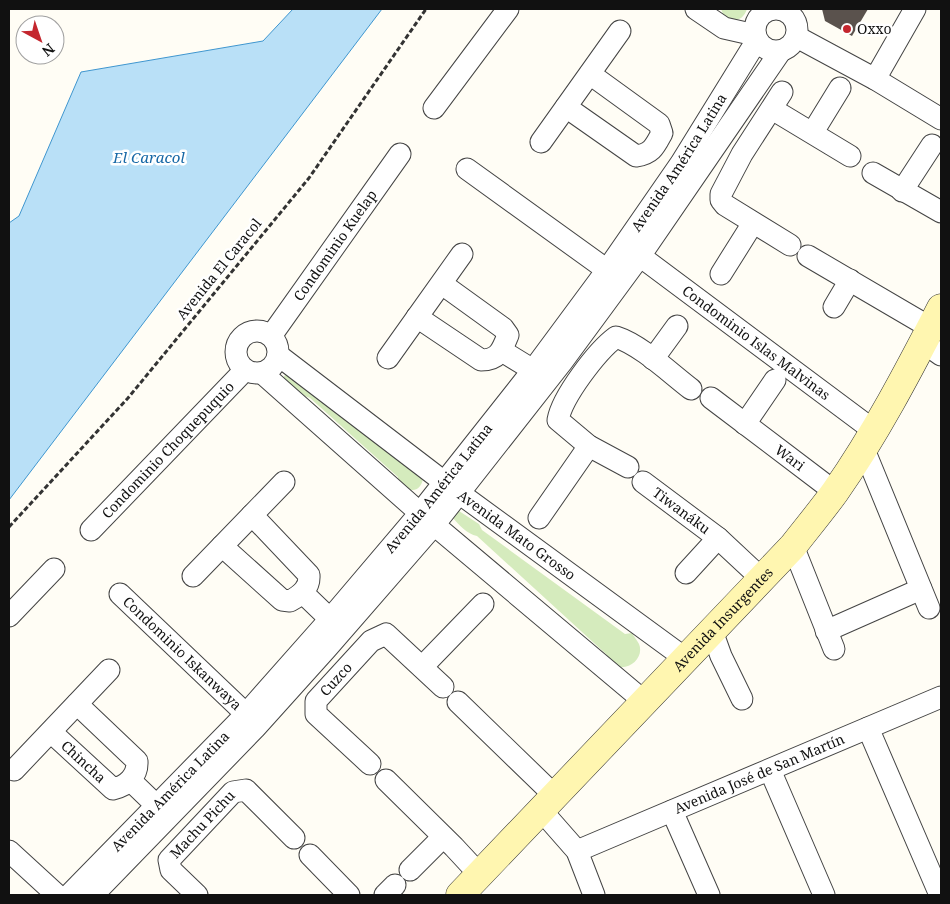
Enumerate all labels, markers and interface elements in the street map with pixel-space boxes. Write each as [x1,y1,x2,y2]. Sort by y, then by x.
north arrow [15,15,65,65]
place label: Oxxo [857,19,892,38]
marker: Oxxo [841,23,853,35]
text: N [38,40,59,61]
street label: Avenida América Latina [626,90,731,235]
water label: El Caracol [112,147,185,167]
street label: Condominio Kuelap [289,186,381,305]
street label: Avenida El Caracol [172,214,266,323]
street label: Condominio Islas Malvinas [679,281,834,404]
street label: Condominio Choquepuquio [97,377,238,522]
street label: Avenida América Latina [380,419,496,557]
street label: Wari [771,440,809,475]
street label: Tiwanáku [649,483,714,538]
street label: Avenida Mato Grosso [454,485,580,584]
street label: Avenida Insurgentes [668,563,777,675]
street label: Condominio Iskanwaya [119,592,246,714]
street label: Cuzco [315,658,356,700]
street label: Avenida América Latina [107,727,233,855]
street label: Avenida José de San Martín [671,729,847,818]
street label: Chincha [57,736,110,787]
street label: Machu Pichu [165,786,239,862]

